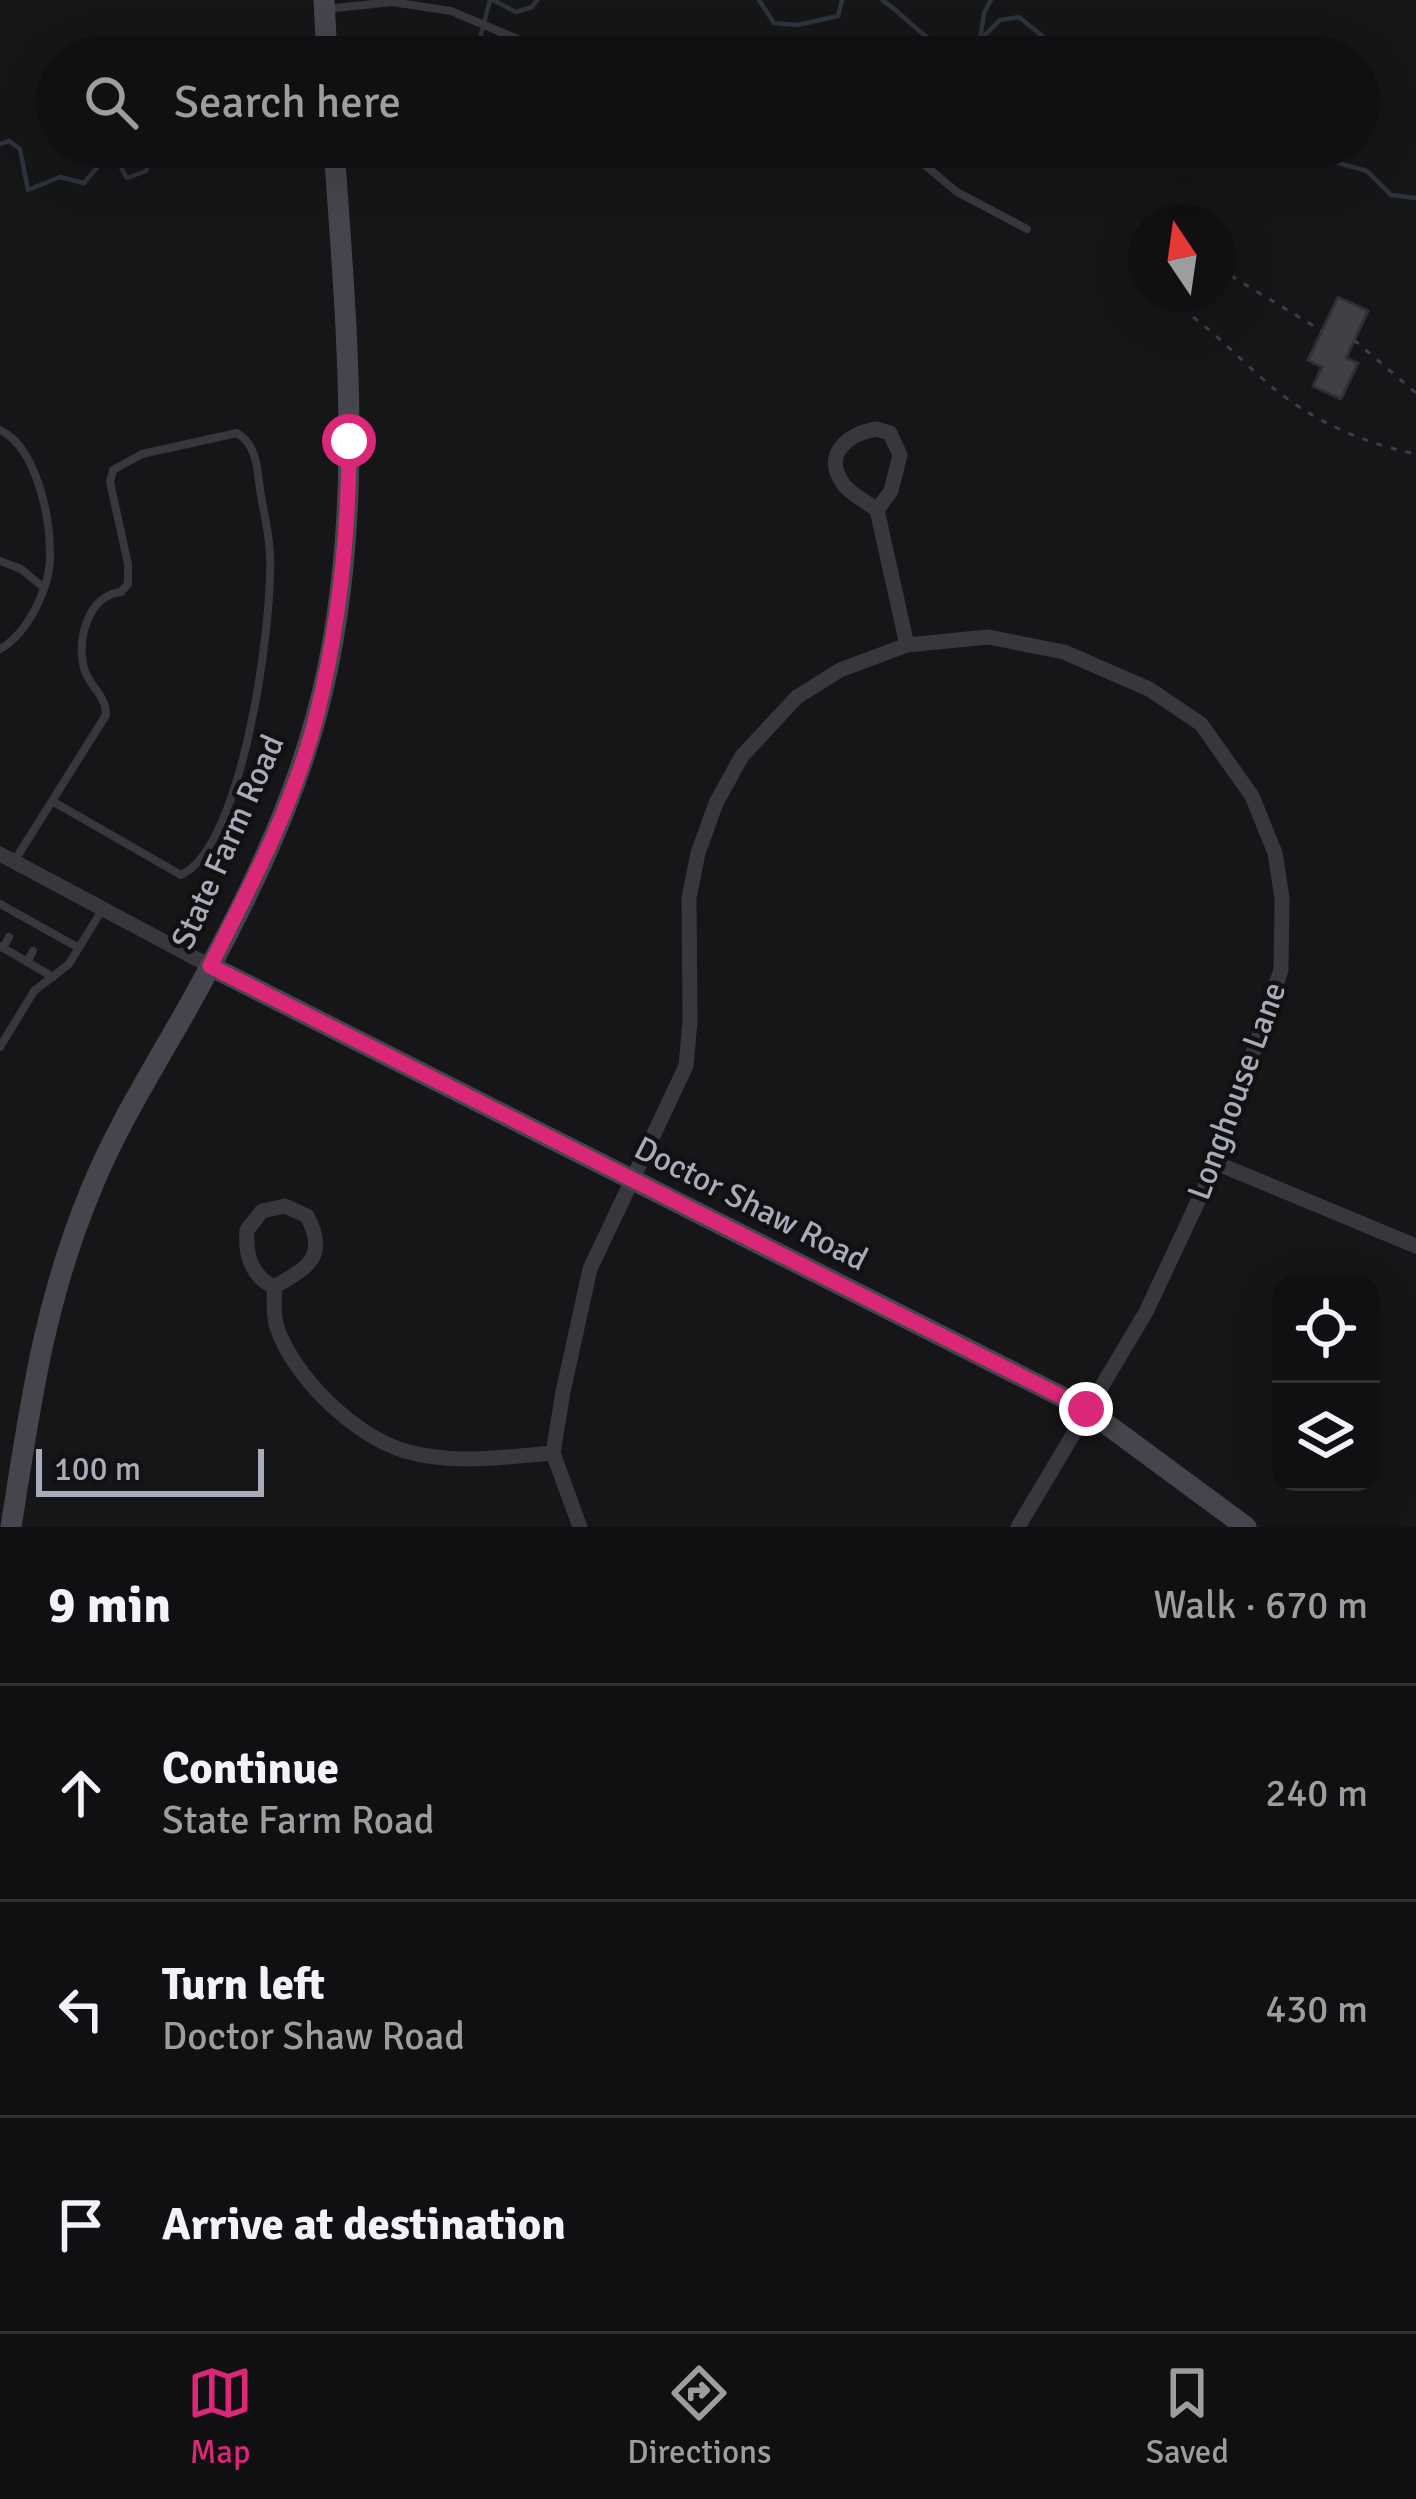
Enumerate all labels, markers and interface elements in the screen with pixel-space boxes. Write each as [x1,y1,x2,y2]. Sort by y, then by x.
search box [36,36,1380,168]
icon: search [78,69,144,135]
text: Search here [174,75,401,130]
north arrow [1128,204,1236,312]
route start [322,414,376,468]
street label: State Farm Road [162,728,294,956]
street label: Longhouse Lane [1179,977,1295,1205]
street label: Doctor Shaw Road [628,1128,874,1280]
map controls [1272,1275,1380,1491]
button: locate [1272,1275,1380,1383]
route end [1059,1382,1113,1436]
button: layers [1272,1383,1380,1491]
scale bar [36,1443,264,1496]
text: 100 m [54,1449,141,1490]
text: 9 min [48,1574,171,1637]
text: Walk · 670 m [1154,1581,1368,1629]
text: Continue [162,1741,339,1796]
icon: ahead [48,1760,114,1826]
text: 240 m [1265,1769,1368,1817]
text: State Farm Road [162,1796,434,1844]
text: Turn left [162,1957,325,2012]
icon: left [48,1976,114,2042]
text: 430 m [1265,1985,1368,2033]
text: Doctor Shaw Road [162,2012,465,2060]
icon: arrive [48,2192,114,2258]
text: Arrive at destination [162,2197,566,2252]
tab: Map [187,2360,253,2473]
tab: Directions [627,2360,772,2473]
tab: Saved [1146,2360,1229,2473]

